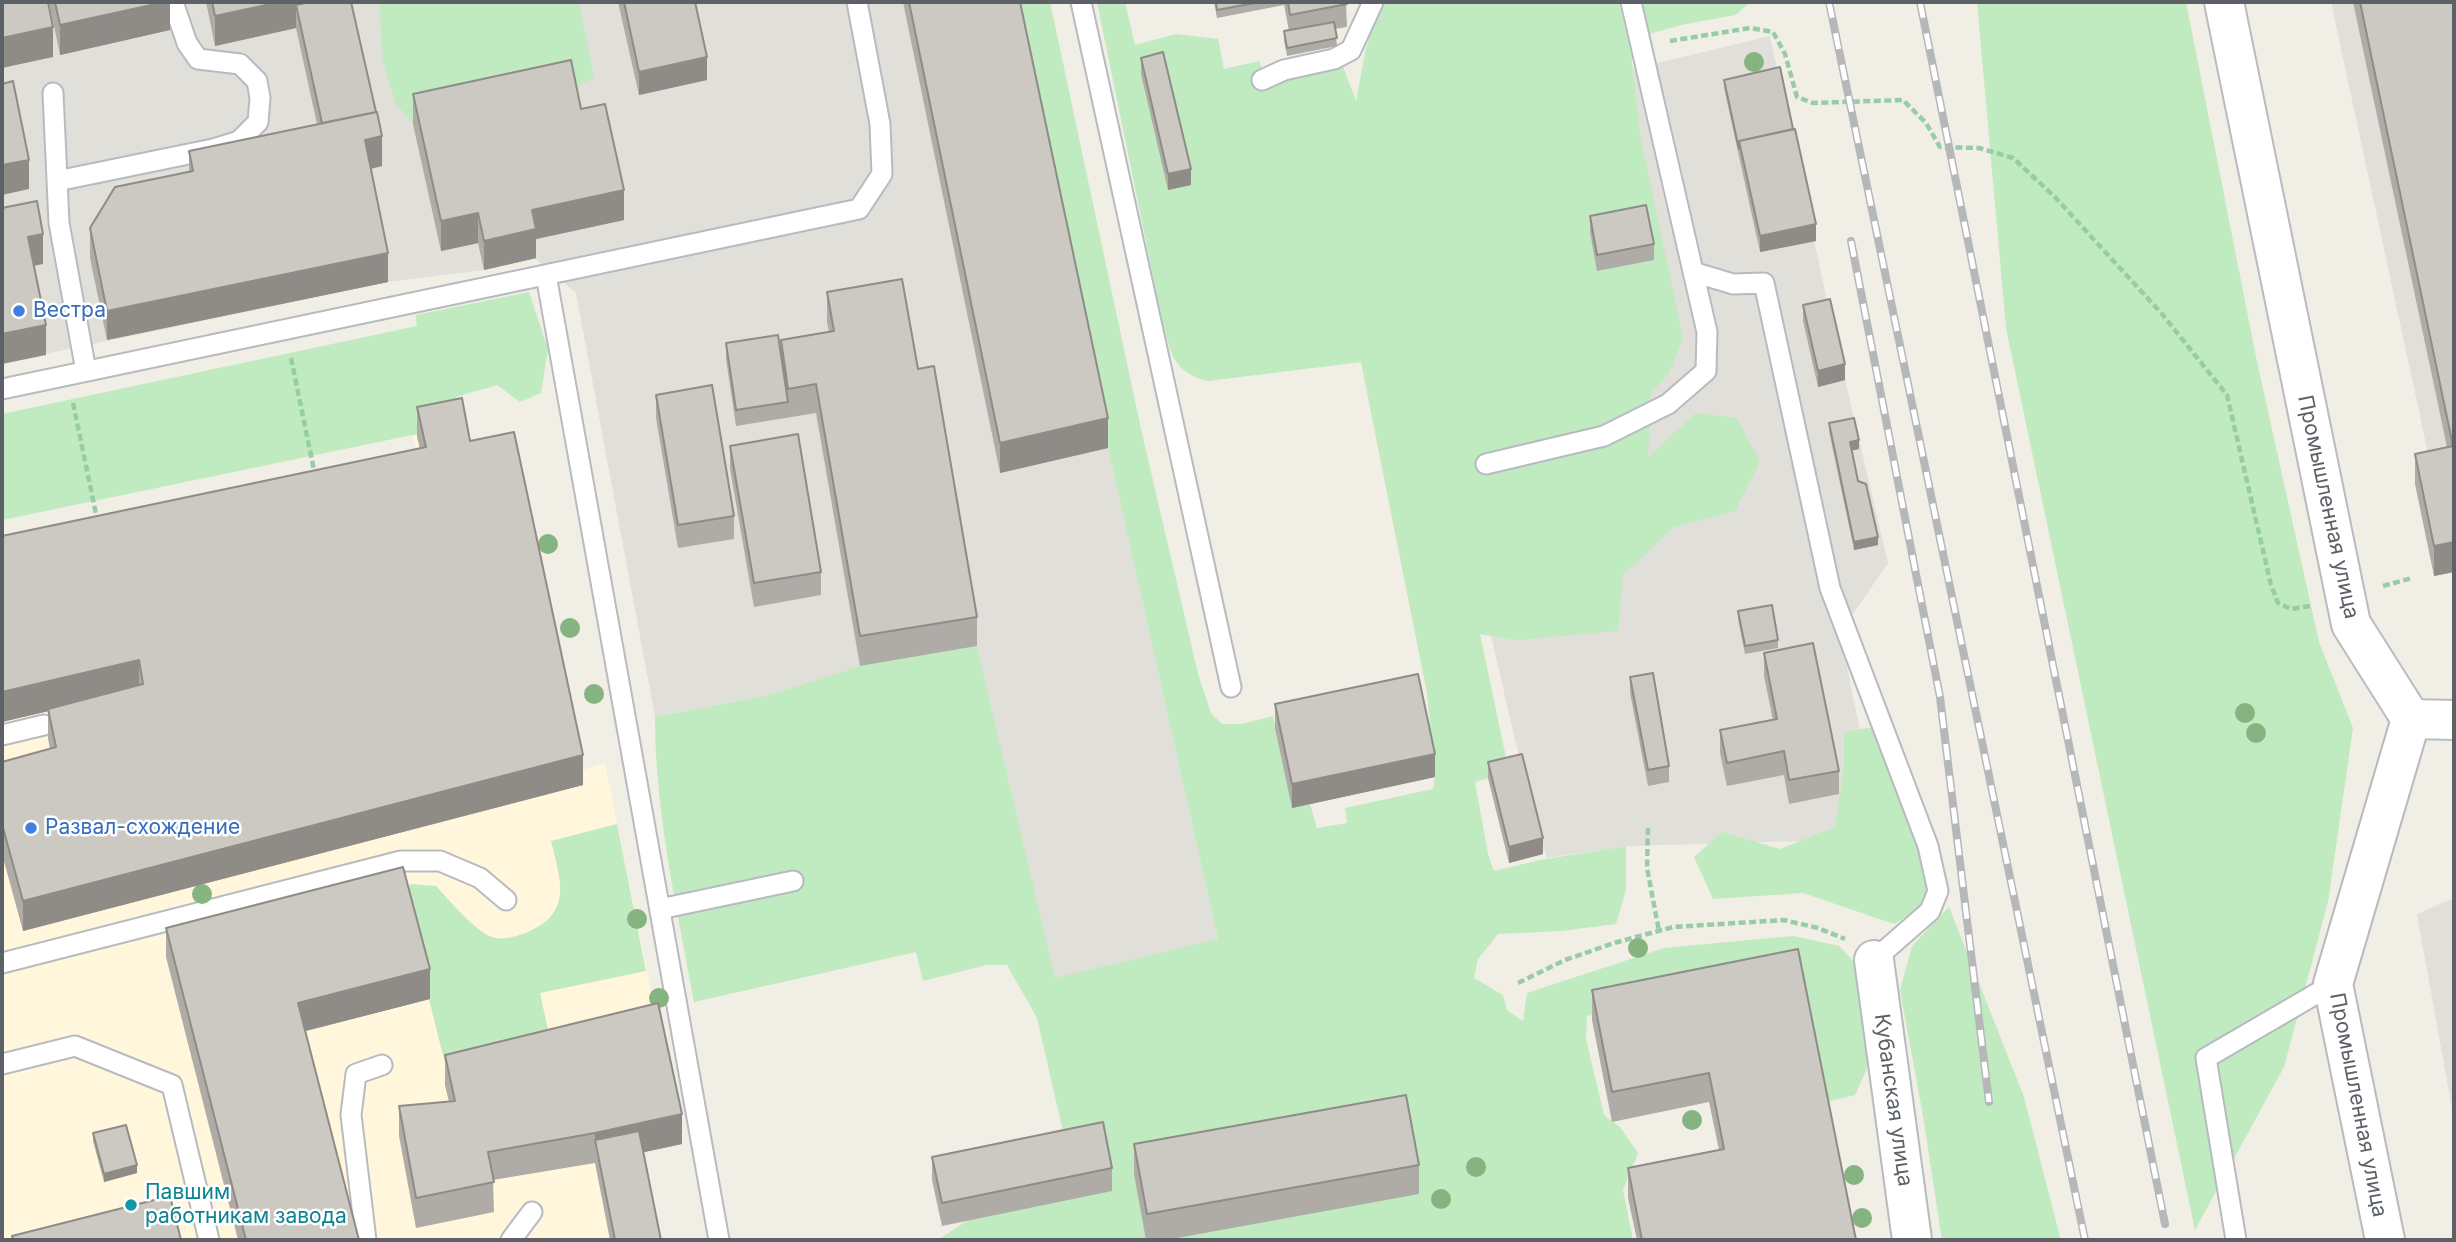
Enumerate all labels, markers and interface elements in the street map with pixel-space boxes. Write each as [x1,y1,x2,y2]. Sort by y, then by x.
place label: Вестра [33,298,106,324]
marker: Вестра [11,303,27,319]
street label: Промышленная улица [2292,393,2364,621]
place label: Развал-схождение [45,815,240,841]
marker: Развал-схождение [23,820,39,836]
street label: Промышленная улица [2324,991,2392,1219]
street label: Кубанская улица [1868,1012,1918,1188]
place label: Павшим работникам завода [145,1180,347,1230]
marker: Павшим работникам завода [123,1197,139,1213]

